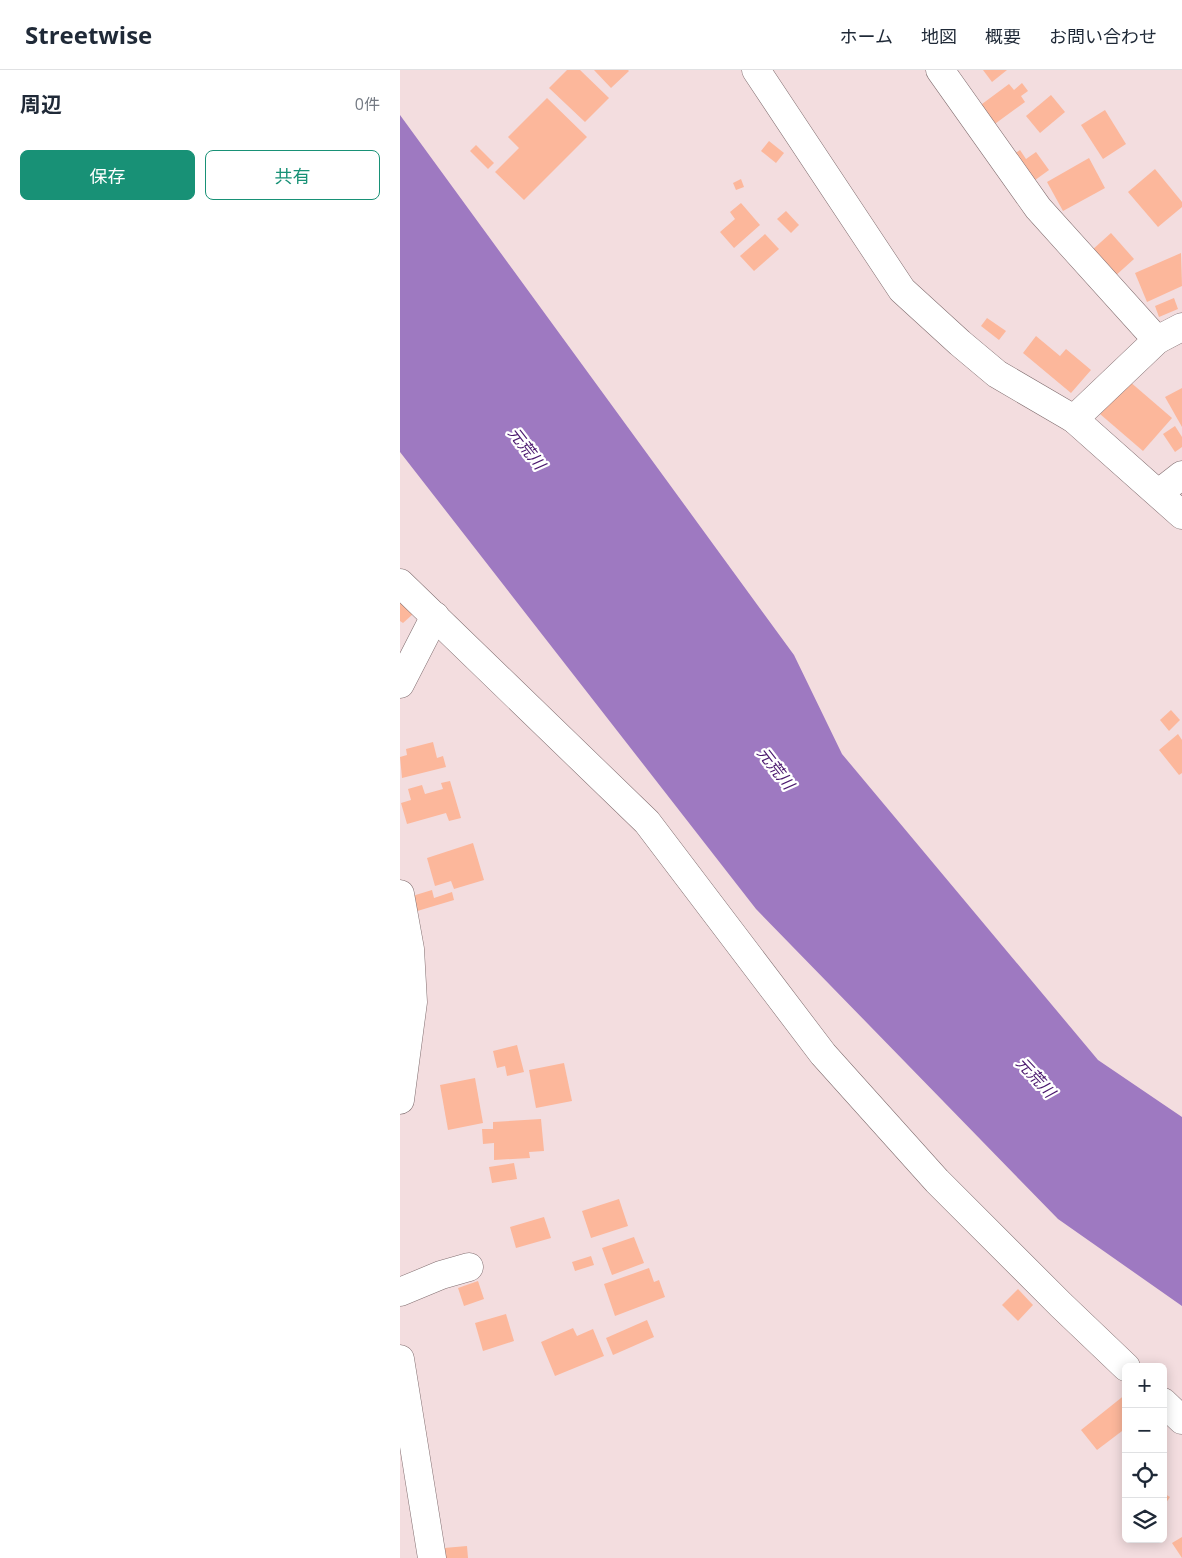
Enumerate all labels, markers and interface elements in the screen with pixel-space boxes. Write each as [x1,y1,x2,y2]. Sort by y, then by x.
text: Streetwise [25,18,152,51]
text: ホーム [840,24,893,48]
text: 地図 [921,24,957,48]
text: 概要 [985,24,1021,48]
text: お問い合わせ [1049,24,1157,48]
text: 周辺 [20,90,62,118]
text: 0件 [355,93,380,115]
button: 保存 [20,150,195,200]
button: 共有 [205,150,380,200]
water label: 元荒川 [504,422,552,475]
water label: 元荒川 [753,742,801,795]
water label: 元荒川 [1012,1052,1062,1104]
map controls [1122,1363,1167,1543]
button: + [1122,1363,1167,1408]
button: − [1122,1408,1167,1453]
button: locate [1122,1453,1167,1498]
button: layers [1122,1498,1167,1543]

